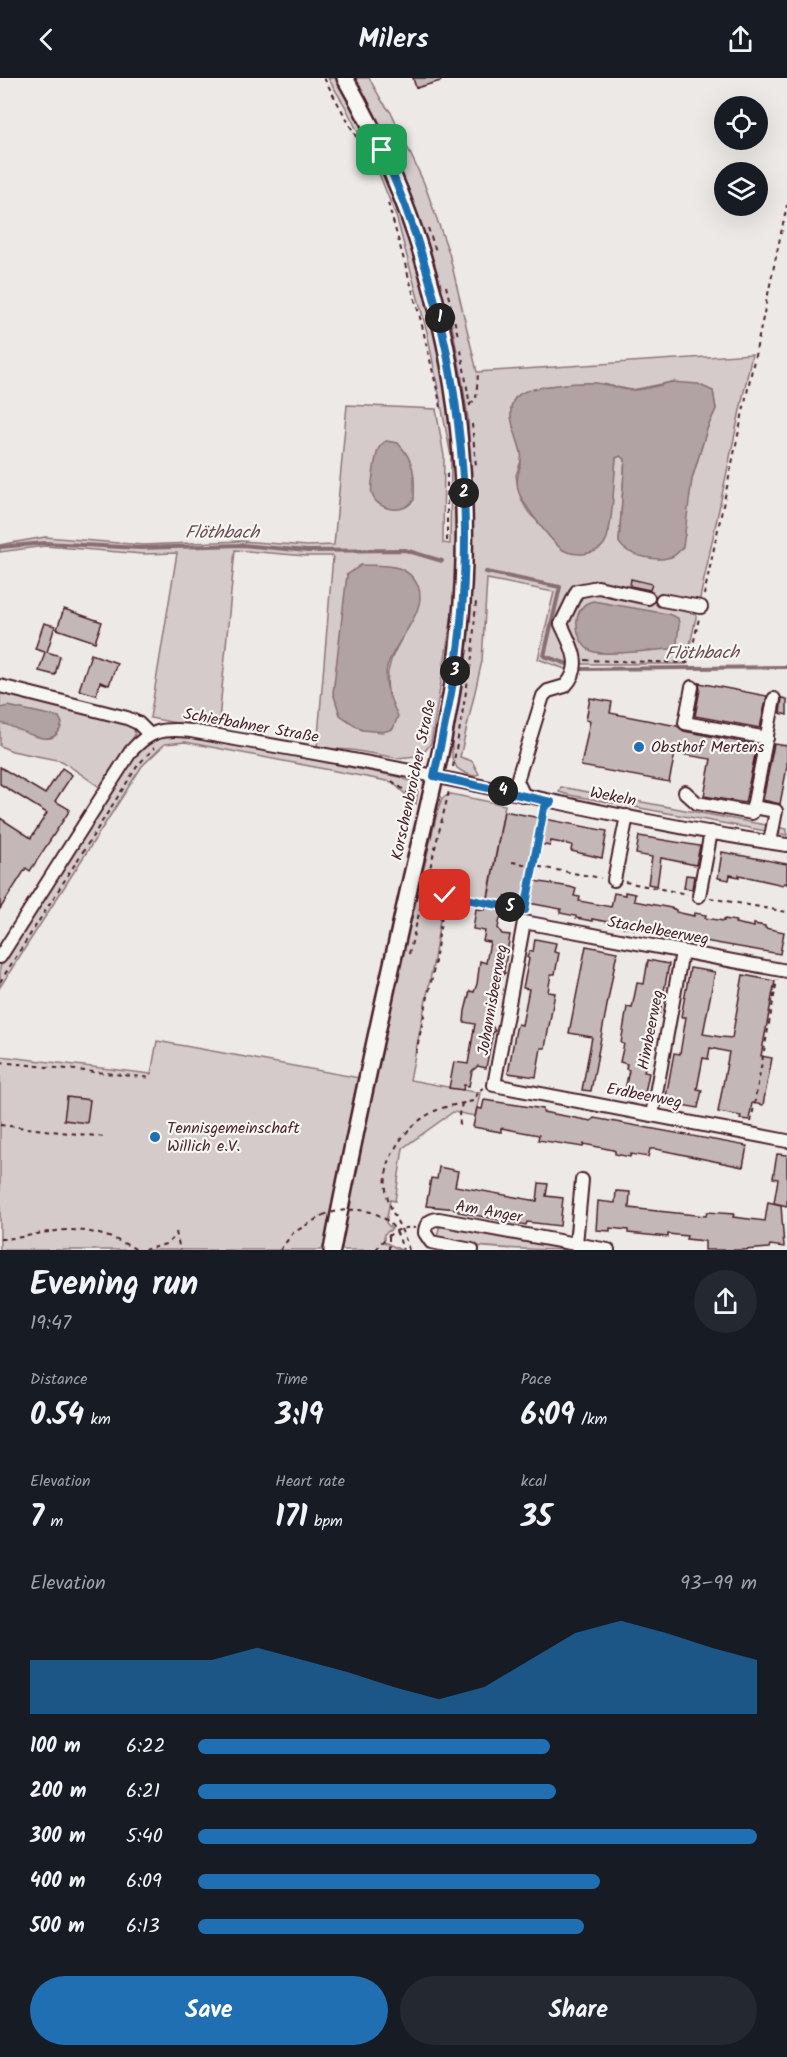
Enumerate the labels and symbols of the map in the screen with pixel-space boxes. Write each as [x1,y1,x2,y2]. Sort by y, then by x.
pin [356,124,407,175]
pin: 1 [425,303,455,333]
pin: 2 [449,478,479,508]
water label: Flöthbach [185,519,260,548]
water label: Flöthbach [665,639,741,669]
pin: 3 [440,656,470,686]
street label: Korschenbroicher Straße [385,697,443,863]
street label: Schiefbahner Straße [181,702,321,750]
place label: Obsthof Mertens [651,735,765,760]
marker: Obsthof Mertens [632,740,646,754]
pin: 4 [488,776,518,806]
street label: Wekeln [588,780,638,814]
pin [419,869,470,920]
pin: 5 [495,892,525,922]
street label: Stachelbeerweg [605,910,711,952]
street label: Johannisbeerweg [471,943,515,1057]
street label: Himbeerweg [631,988,671,1072]
street label: Erdbeerweg [604,1076,684,1116]
place label: Tennisgemeinschaft Willich e.V. [167,1116,301,1159]
marker: Tennisgemeinschaft Willich e.V. [148,1130,162,1144]
street label: Am Anger [454,1194,526,1230]

